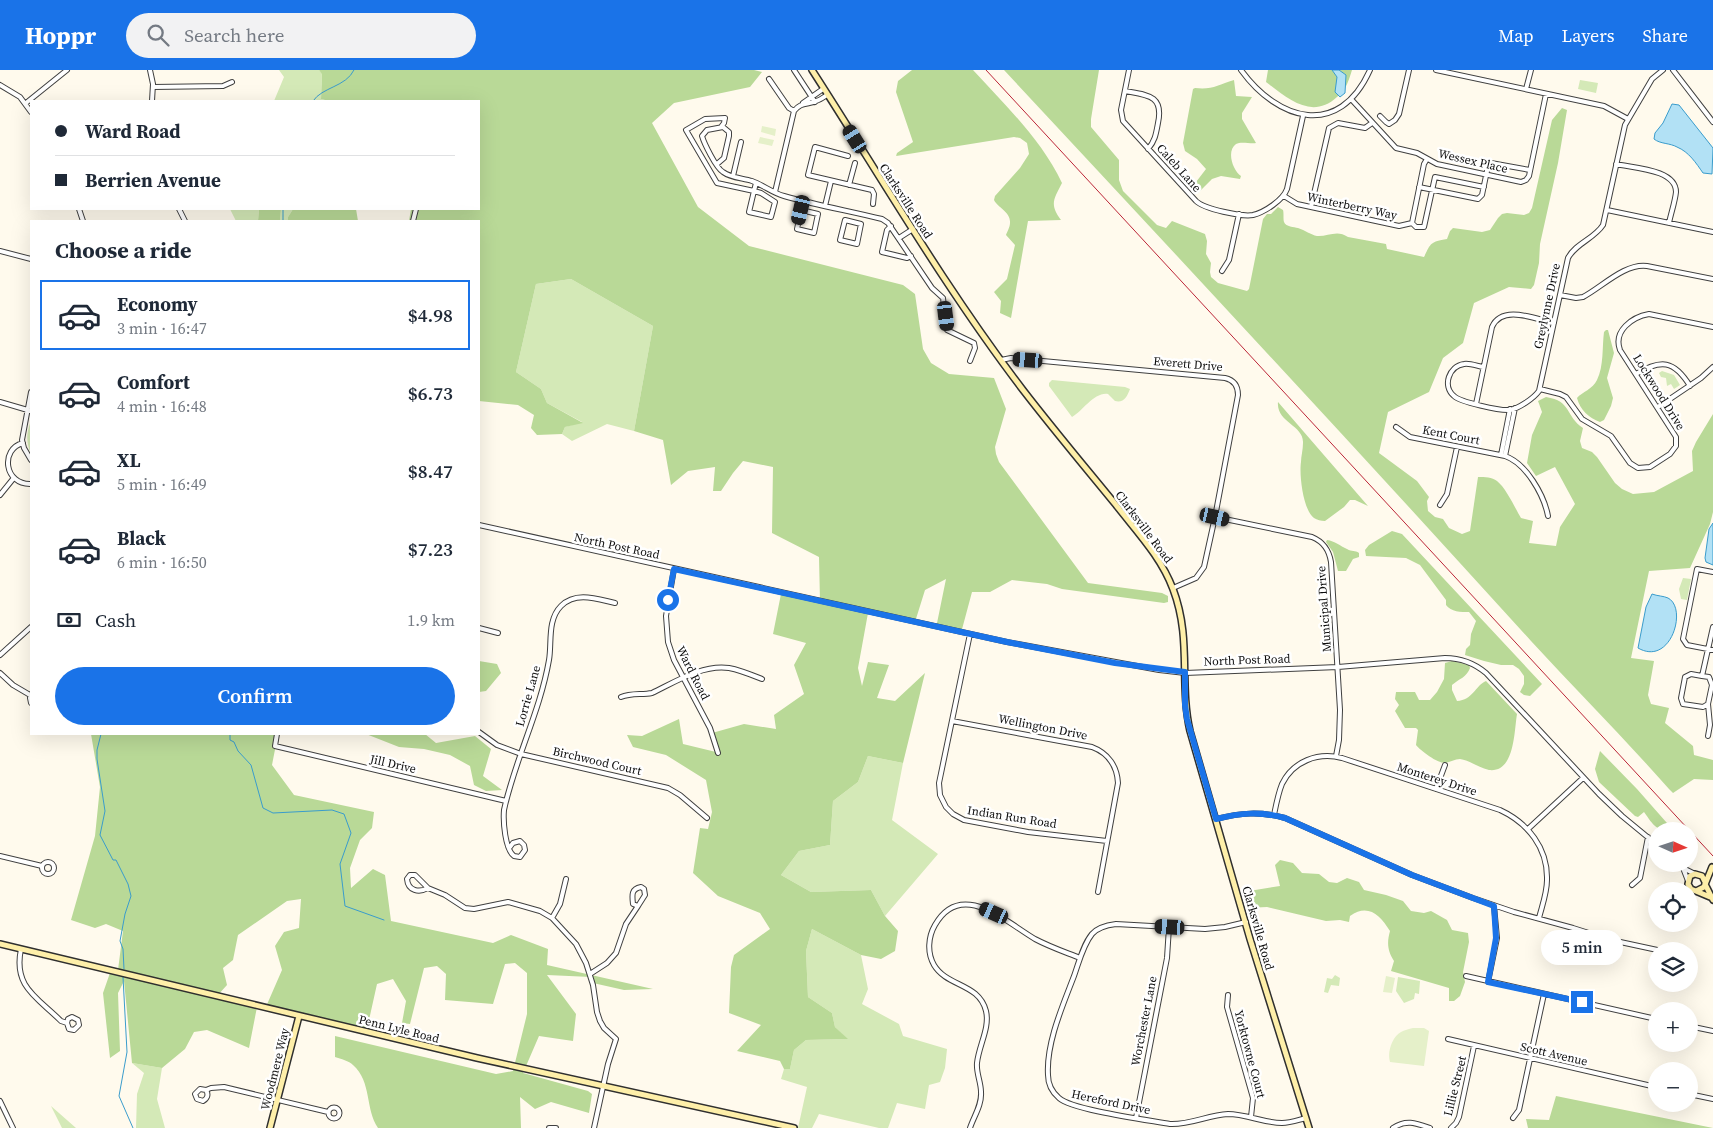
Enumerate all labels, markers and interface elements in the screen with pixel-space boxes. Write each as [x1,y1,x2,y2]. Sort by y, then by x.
search box [126,13,476,58]
text: Hoppr [25,19,96,52]
icon: search [144,21,172,49]
text: Search here [184,22,285,48]
text: Map [1498,23,1533,48]
text: Layers [1561,23,1614,48]
text: Share [1642,23,1688,48]
text: Ward Road [85,118,181,144]
car [840,122,869,156]
street label: Caleb Lane [1153,141,1205,195]
street label: Wessex Place [1437,145,1509,177]
street label: Clarksville Road [876,160,936,242]
text: Berrien Avenue [85,167,221,193]
street label: Winterberry Way [1305,189,1399,224]
car [790,194,811,226]
text: Choose a ride [55,235,192,265]
street label: Greylynne Drive [1530,262,1564,350]
text: Economy [117,291,198,317]
icon: car [57,293,102,338]
car [936,300,955,332]
text: $4.98 [408,302,453,328]
text: 3 min · 16:47 [117,317,207,339]
car [1012,351,1043,369]
street label: Lockwood Drive [1629,351,1689,433]
street label: Everett Drive [1153,353,1223,375]
text: Comfort [117,369,190,395]
icon: car [57,371,102,416]
text: $6.73 [408,380,453,406]
text: 4 min · 16:48 [117,395,207,417]
street label: Kent Court [1421,422,1481,448]
text: XL [117,447,140,473]
icon: car [57,449,102,494]
text: $8.47 [408,458,453,484]
text: 5 min · 16:49 [117,473,207,495]
street label: Clarksville Road [1112,488,1177,567]
car [1198,506,1231,528]
text: Black [117,525,166,551]
icon: car [57,527,102,572]
street label: North Post Road [573,529,661,563]
text: $7.23 [408,536,453,562]
text: 6 min · 16:50 [117,551,207,573]
street label: Municipal Drive [1313,565,1335,653]
route start [657,589,679,611]
icon: cash [55,606,83,634]
text: Cash [95,607,136,633]
text: 1.9 km [407,609,455,631]
street label: Ward Road [673,643,713,703]
street label: North Post Road [1203,650,1291,670]
street label: Lorrie Lane [512,664,544,728]
button: Confirm [55,667,455,725]
street label: Wellington Drive [997,711,1089,743]
street label: Birchwood Court [551,743,643,779]
street label: Jill Drive [367,751,418,777]
street label: Monterey Drive [1395,759,1479,799]
street label: Indian Run Road [966,802,1058,832]
north arrow [1648,822,1698,872]
map controls [1648,822,1698,1112]
button: locate [1648,882,1698,932]
street label: Clarksville Road [1238,884,1278,972]
car [977,900,1010,926]
car [1154,919,1185,935]
callout: 5 min [1541,930,1623,964]
text: 5 min [1561,936,1603,958]
button: layers [1648,942,1698,992]
street label: Worchester Lane [1127,975,1161,1067]
route end [1571,991,1593,1013]
button: + [1648,1002,1698,1052]
street label: Yorktowne Court [1231,1008,1269,1100]
street label: Penn Lyle Road [357,1011,441,1047]
street label: Woodmere Way [257,1026,293,1112]
street label: Scott Avenue [1519,1038,1589,1070]
street label: Lillie Street [1440,1054,1470,1118]
button: − [1648,1062,1698,1112]
street label: Hereford Drive [1070,1086,1152,1118]

